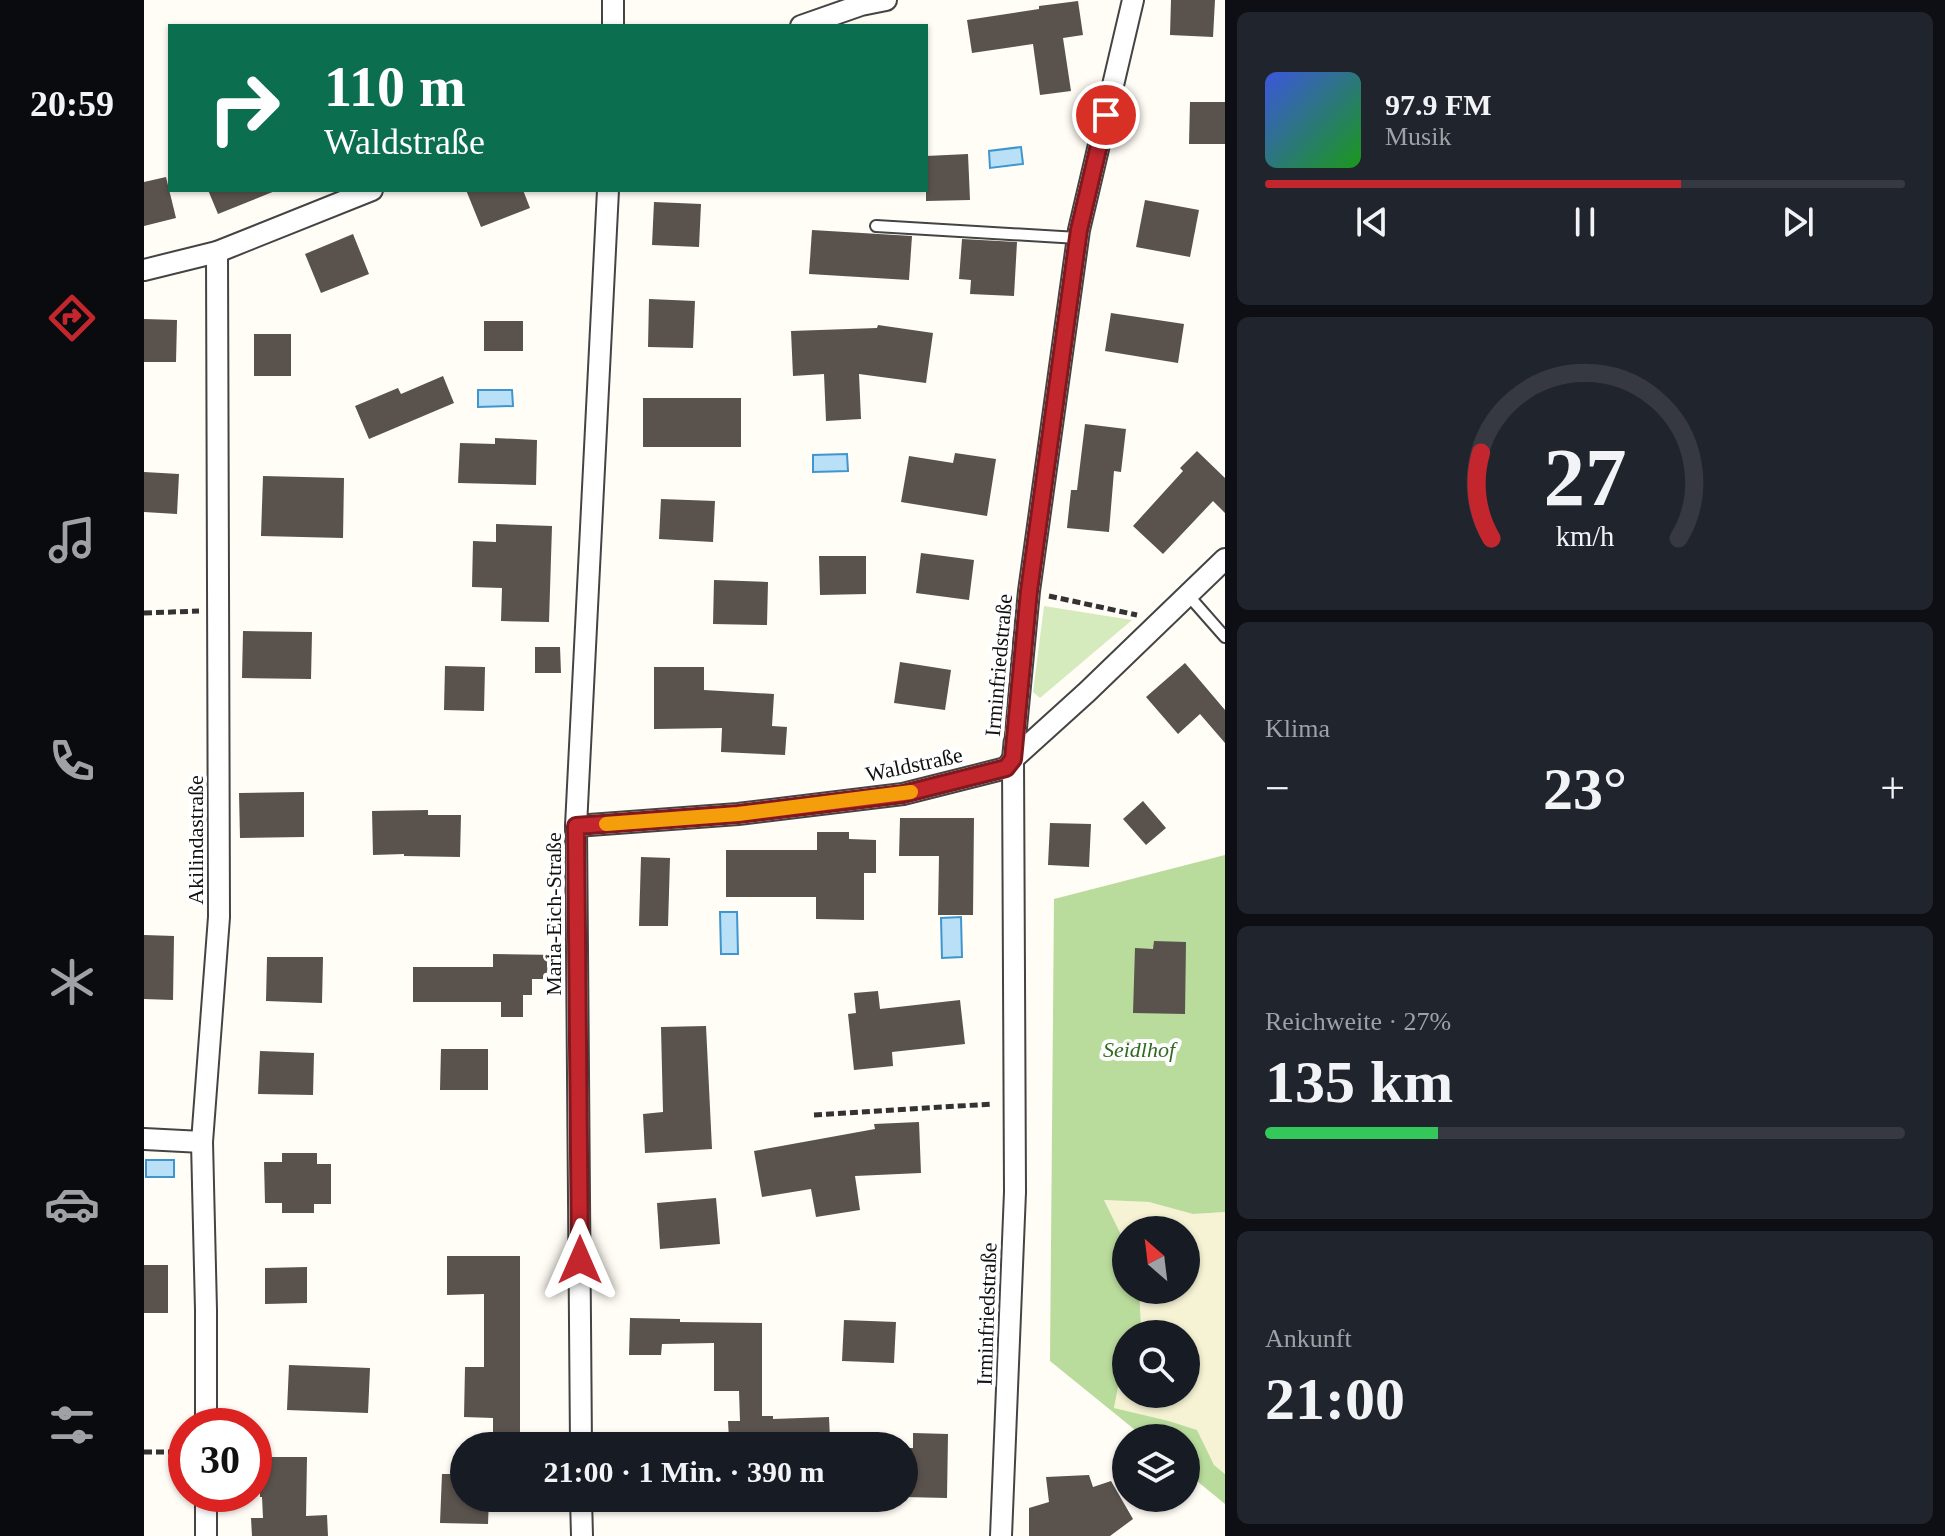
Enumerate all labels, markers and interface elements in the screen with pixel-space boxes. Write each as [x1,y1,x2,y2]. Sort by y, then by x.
icon: right [192,56,296,160]
text: 110 m [324,56,466,118]
pin [1072,81,1140,149]
text: 20:59 [30,84,114,124]
text: 97.9 FM [1385,88,1492,121]
icon: arrive [1084,93,1128,137]
text: Waldstraße [324,122,485,162]
text: Musik [1385,122,1451,151]
icon: previous [1350,200,1394,244]
icon: pause [1563,200,1607,244]
icon: next [1776,200,1820,244]
icon: directions [44,290,100,346]
text: 27 [1543,431,1627,523]
icon: music [44,512,100,568]
text: km/h [1556,521,1614,552]
street label: Irminfriedstraße [980,593,1017,737]
text: Klima [1265,714,1330,743]
icon: phone [44,733,100,789]
street label: Waldstraße [863,742,965,787]
text: 23° [1543,756,1627,822]
text: − [1265,764,1290,813]
text: + [1880,764,1905,813]
street label: Akilindastraße [183,775,208,905]
street label: Maria-Eich-Straße [541,832,566,996]
icon: climate [44,954,100,1010]
text: Reichweite · 27% [1265,1007,1451,1036]
park label: Seidlhof [1103,1037,1178,1062]
text: 135 km [1265,1049,1453,1115]
icon: car [44,1176,100,1232]
north arrow [1112,1216,1200,1304]
map controls [1112,1216,1200,1512]
position arrow [538,1218,622,1302]
street label: Irminfriedstraße [972,1242,1001,1386]
button: search [1112,1320,1200,1408]
text: Ankunft [1265,1324,1352,1353]
text: 21:00 [1265,1366,1405,1432]
icon: filters [44,1397,100,1453]
speed limit sign: 30 [168,1408,272,1512]
button: layers [1112,1424,1200,1512]
text: 21:00 · 1 Min. · 390 m [544,1455,824,1488]

